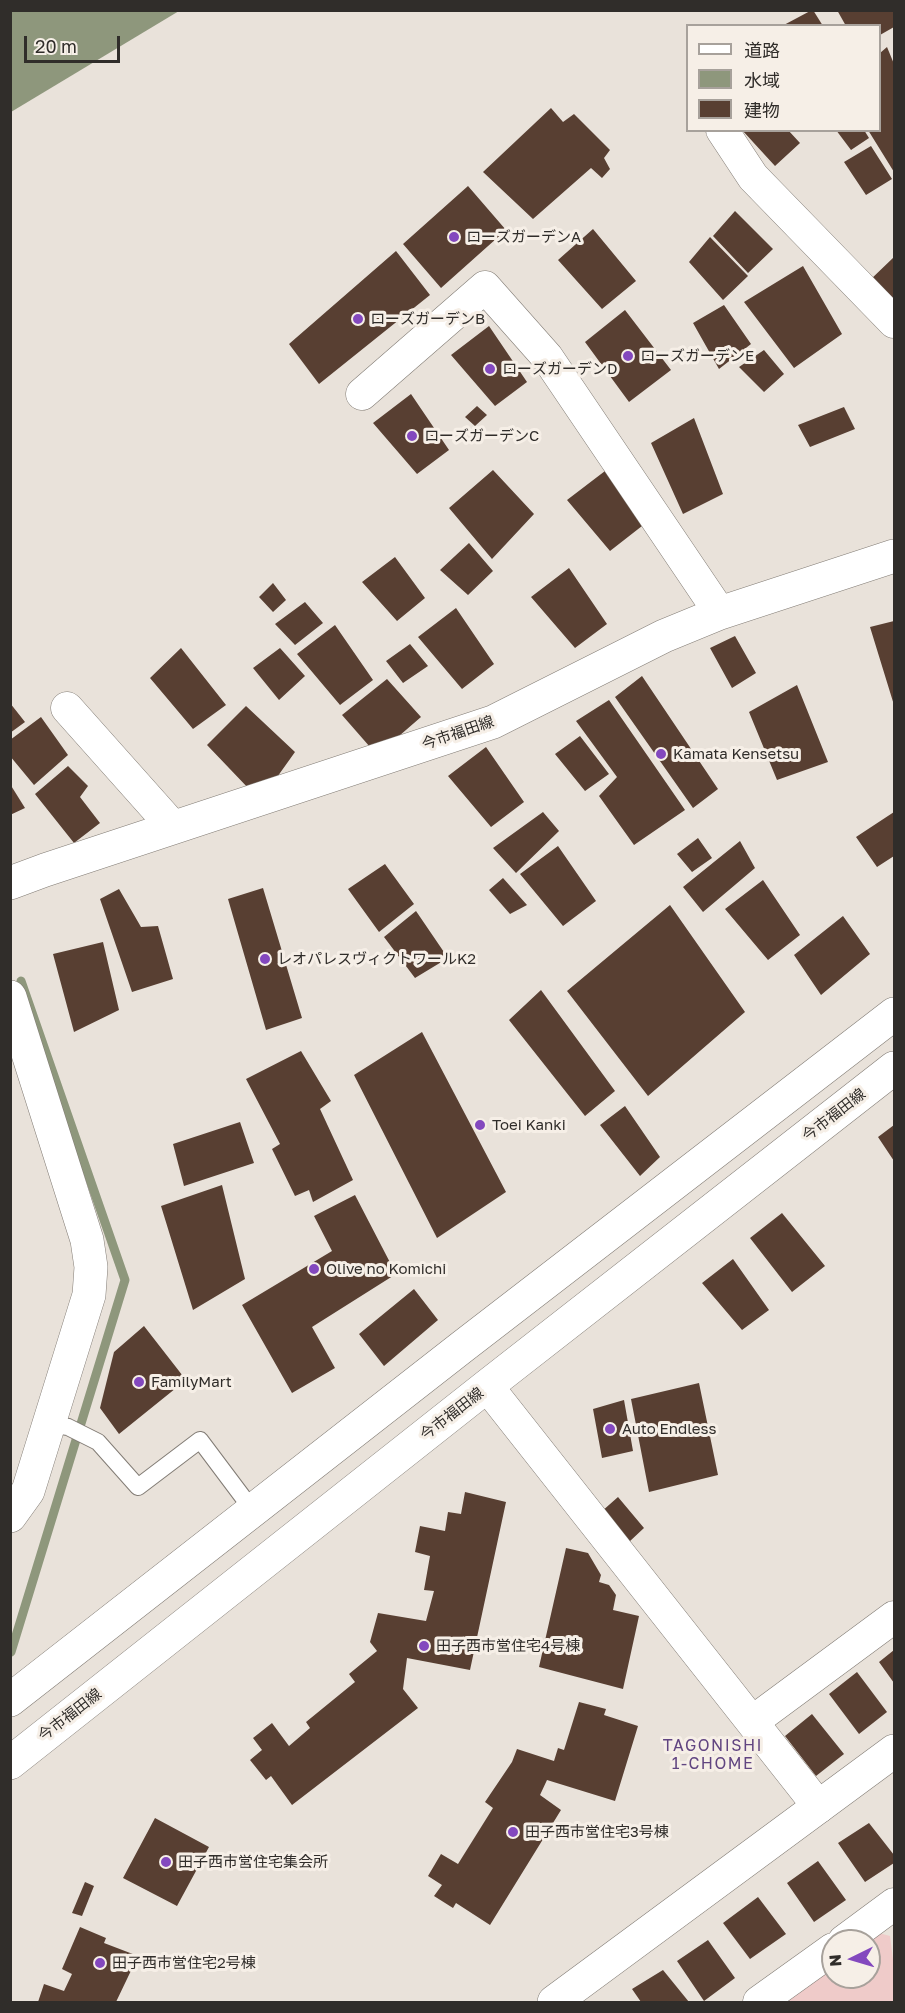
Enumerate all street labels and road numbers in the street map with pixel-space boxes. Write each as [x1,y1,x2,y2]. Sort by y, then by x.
street label: 今市福田線 [420,712,496,754]
street label: 今市福田線 [799,1085,869,1145]
street label: 今市福田線 [417,1384,487,1444]
street label: 今市福田線 [35,1685,105,1745]

